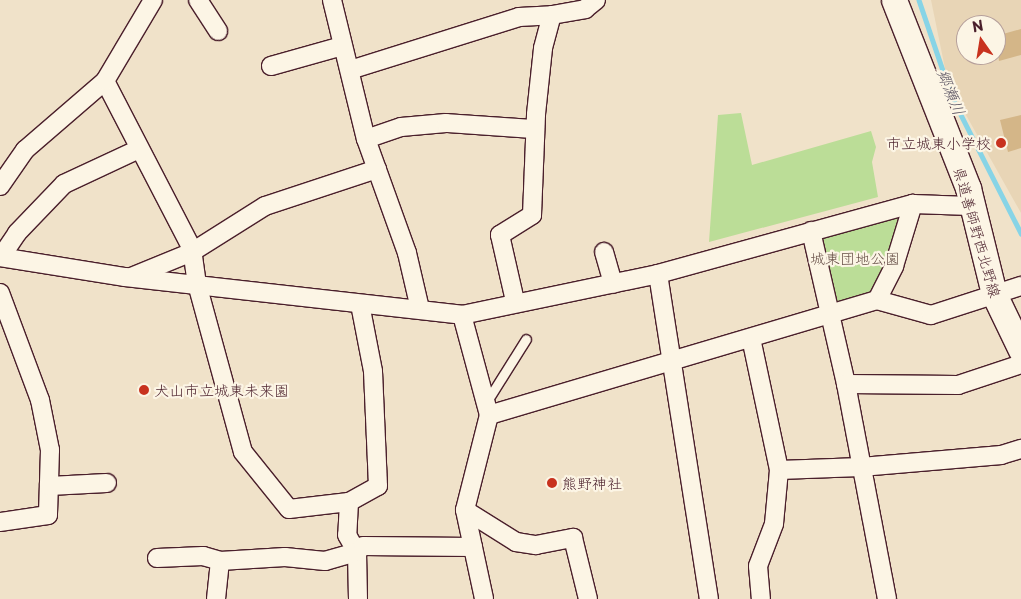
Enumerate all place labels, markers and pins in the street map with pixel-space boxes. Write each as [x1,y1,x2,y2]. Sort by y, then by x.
place label: 市立城東小学校 [886,134,991,152]
marker: 市立城東小学校 [995,137,1007,149]
place label: 犬山市立城東未来園 [154,381,289,399]
marker: 犬山市立城東未来園 [138,384,150,396]
place label: 熊野神社 [562,474,622,492]
marker: 熊野神社 [546,477,558,489]

